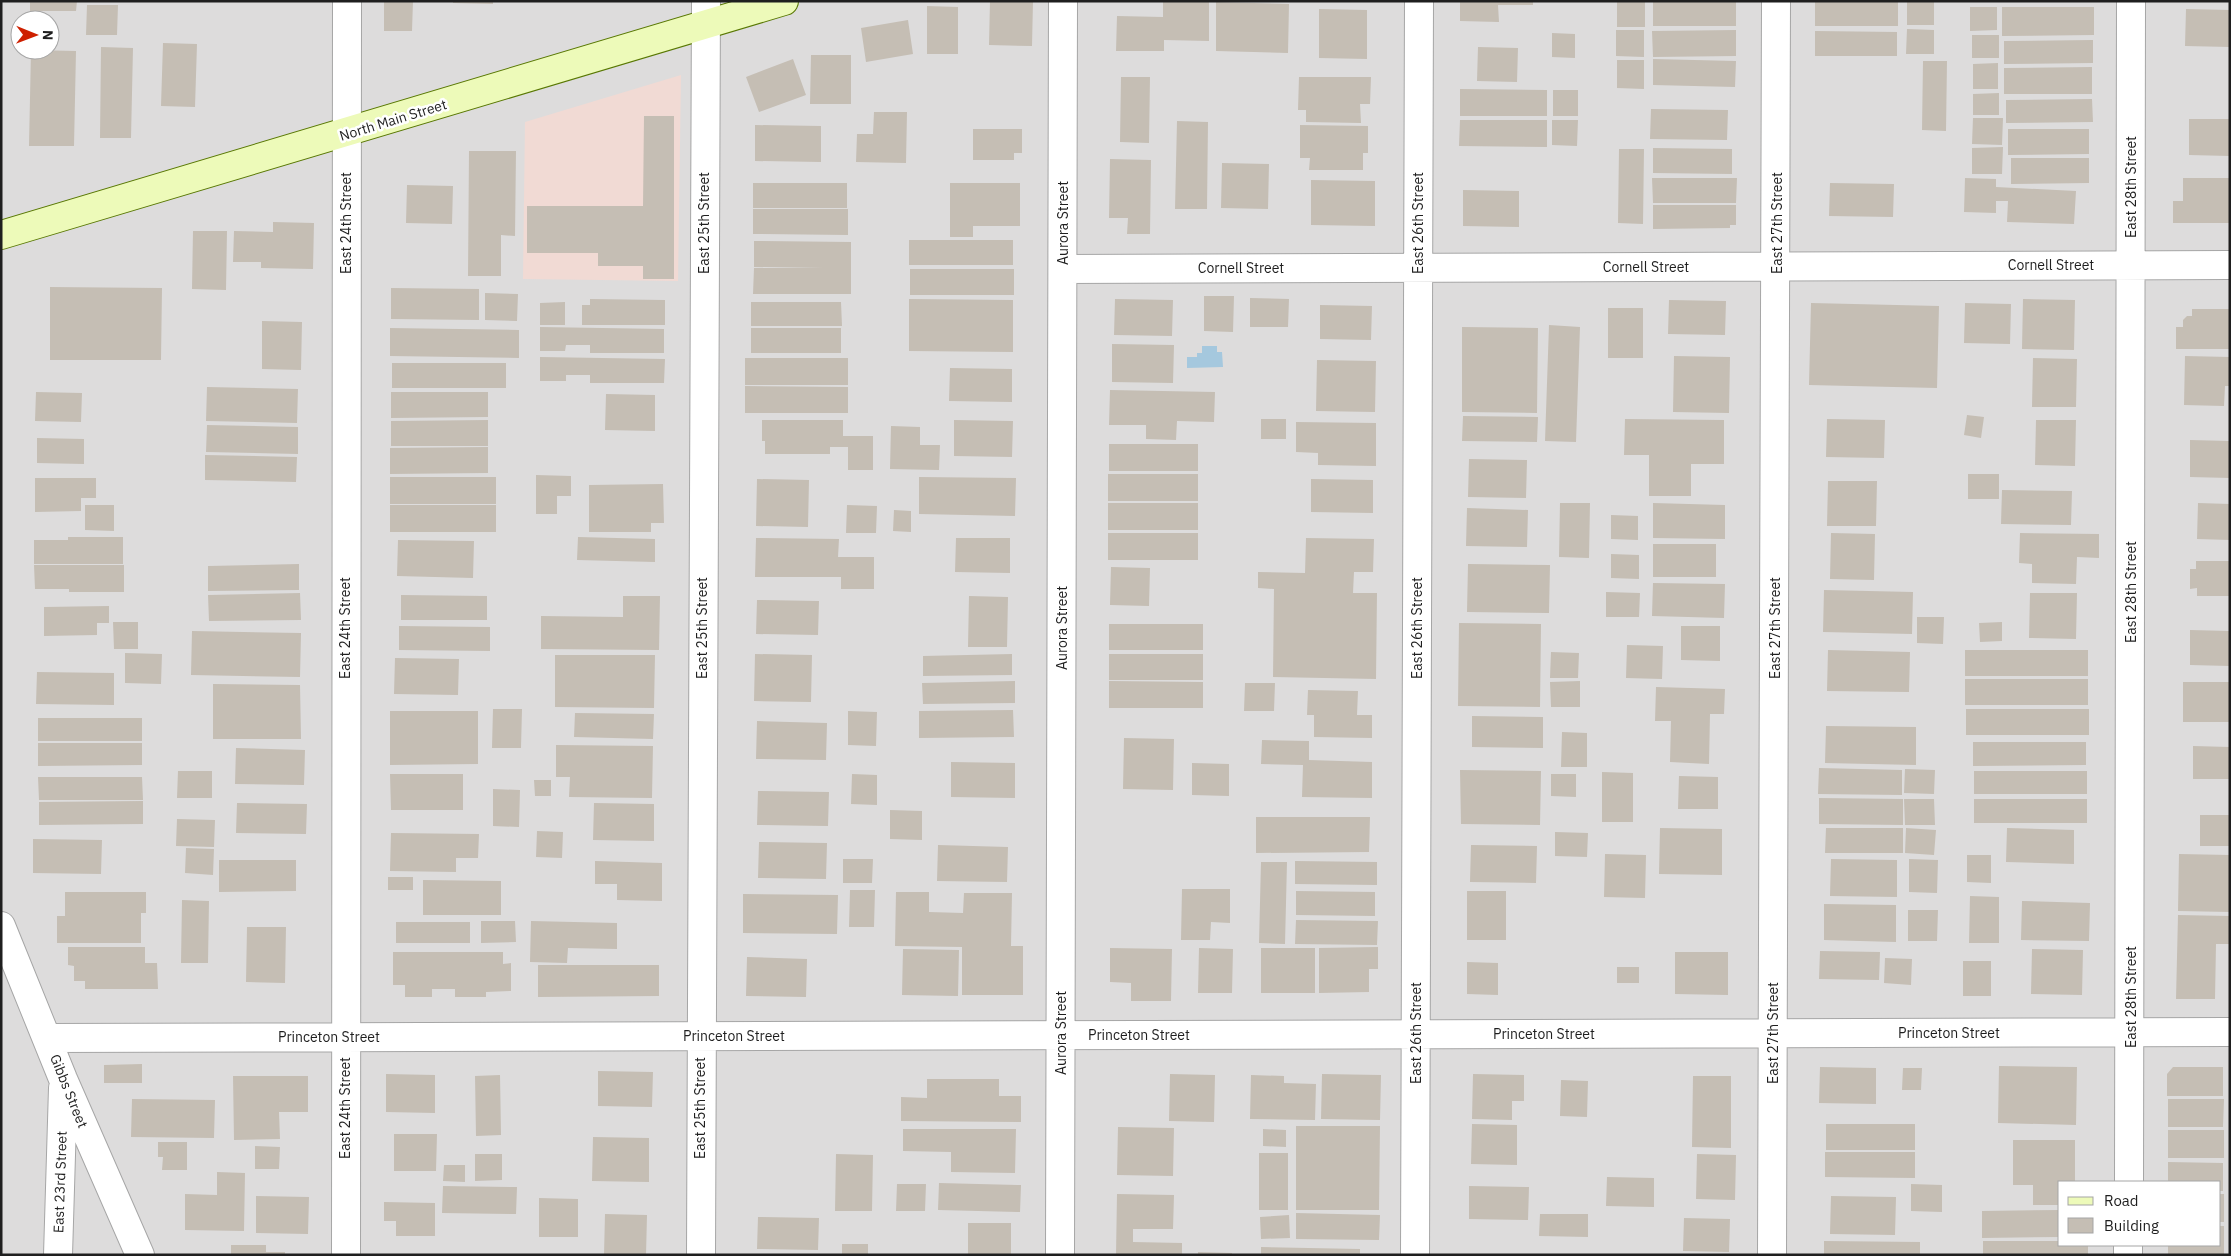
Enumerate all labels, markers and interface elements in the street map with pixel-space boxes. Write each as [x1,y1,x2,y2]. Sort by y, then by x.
north arrow [10,10,60,60]
text: N [39,30,57,40]
street label: North Main Street [337,95,449,145]
street label: East 28th Street [2122,136,2140,238]
street label: East 24th Street [337,172,355,274]
street label: East 25th Street [695,172,713,274]
street label: East 26th Street [1409,172,1427,274]
street label: East 27th Street [1768,172,1786,274]
street label: Aurora Street [1054,181,1072,265]
street label: Cornell Street [2008,256,2094,274]
street label: Cornell Street [1603,258,1689,276]
street label: Cornell Street [1198,259,1284,277]
street label: East 28th Street [2122,541,2140,643]
street label: East 24th Street [336,577,354,679]
street label: East 25th Street [693,577,711,679]
street label: East 26th Street [1408,577,1426,679]
street label: East 27th Street [1766,577,1784,679]
street label: Aurora Street [1053,586,1071,670]
street label: East 28th Street [2122,946,2140,1048]
street label: East 26th Street [1407,982,1425,1084]
street label: East 27th Street [1764,982,1782,1084]
street label: Aurora Street [1052,991,1070,1075]
street label: Princeton Street [1898,1024,2000,1042]
street label: Princeton Street [1493,1025,1595,1043]
street label: Princeton Street [1088,1026,1190,1044]
street label: Princeton Street [683,1027,785,1045]
street label: Princeton Street [278,1028,380,1046]
street label: Gibbs Street [46,1051,92,1131]
street label: East 24th Street [336,1057,354,1159]
street label: East 25th Street [691,1057,709,1159]
street label: East 23rd Street [49,1131,71,1233]
legend [2058,1181,2221,1246]
text: Road [2104,1191,2139,1210]
text: Building [2104,1216,2159,1235]

